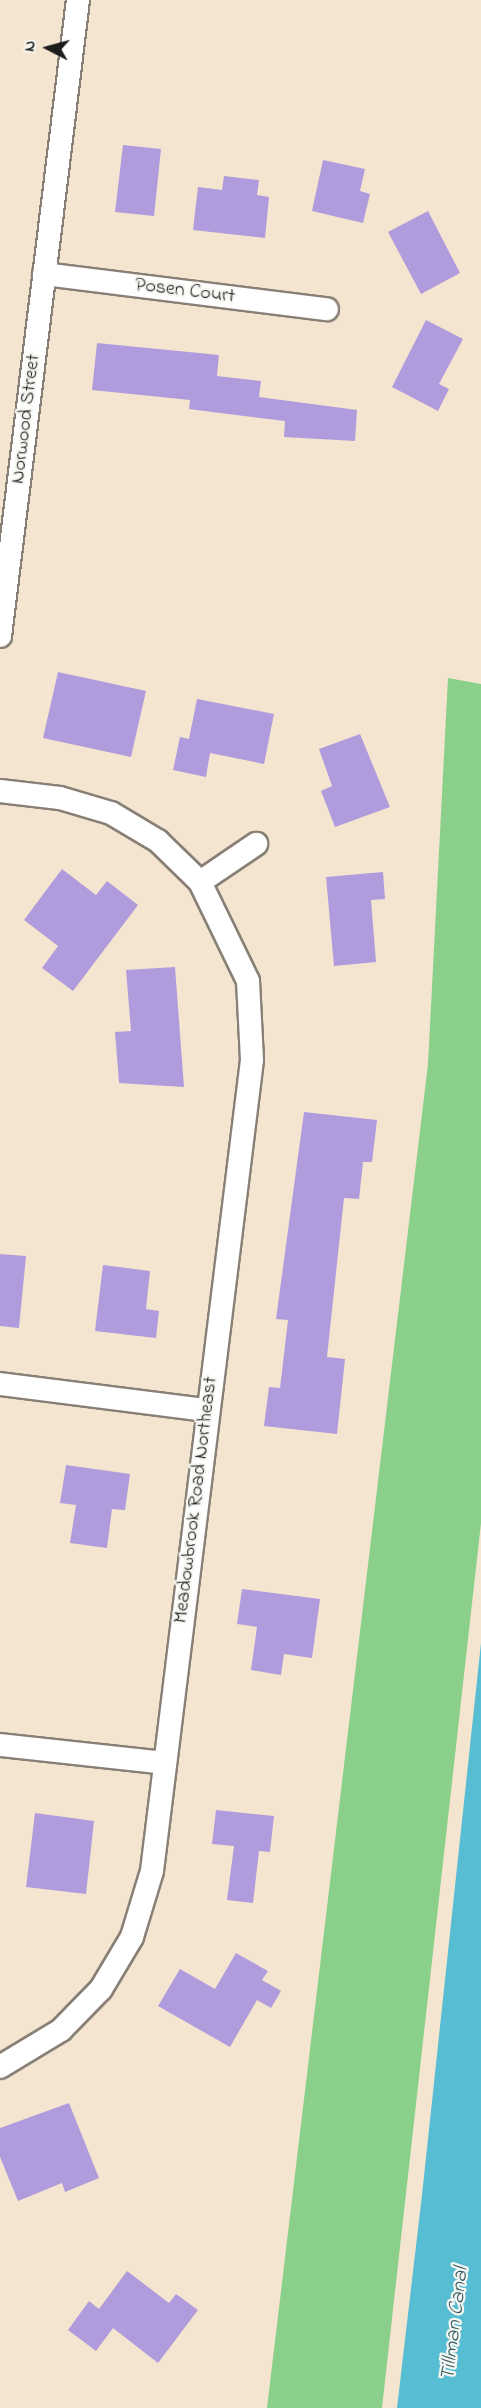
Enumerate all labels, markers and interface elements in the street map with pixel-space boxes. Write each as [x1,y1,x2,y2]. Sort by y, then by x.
north arrow [18,18,78,78]
text: N [18,39,43,53]
street label: Posen Court [134,273,236,309]
street label: Norwood Street [6,353,46,485]
street label: Meadowbrook Road Northeast [169,1375,223,1625]
water label: Tillman Canal [436,2266,474,2382]

